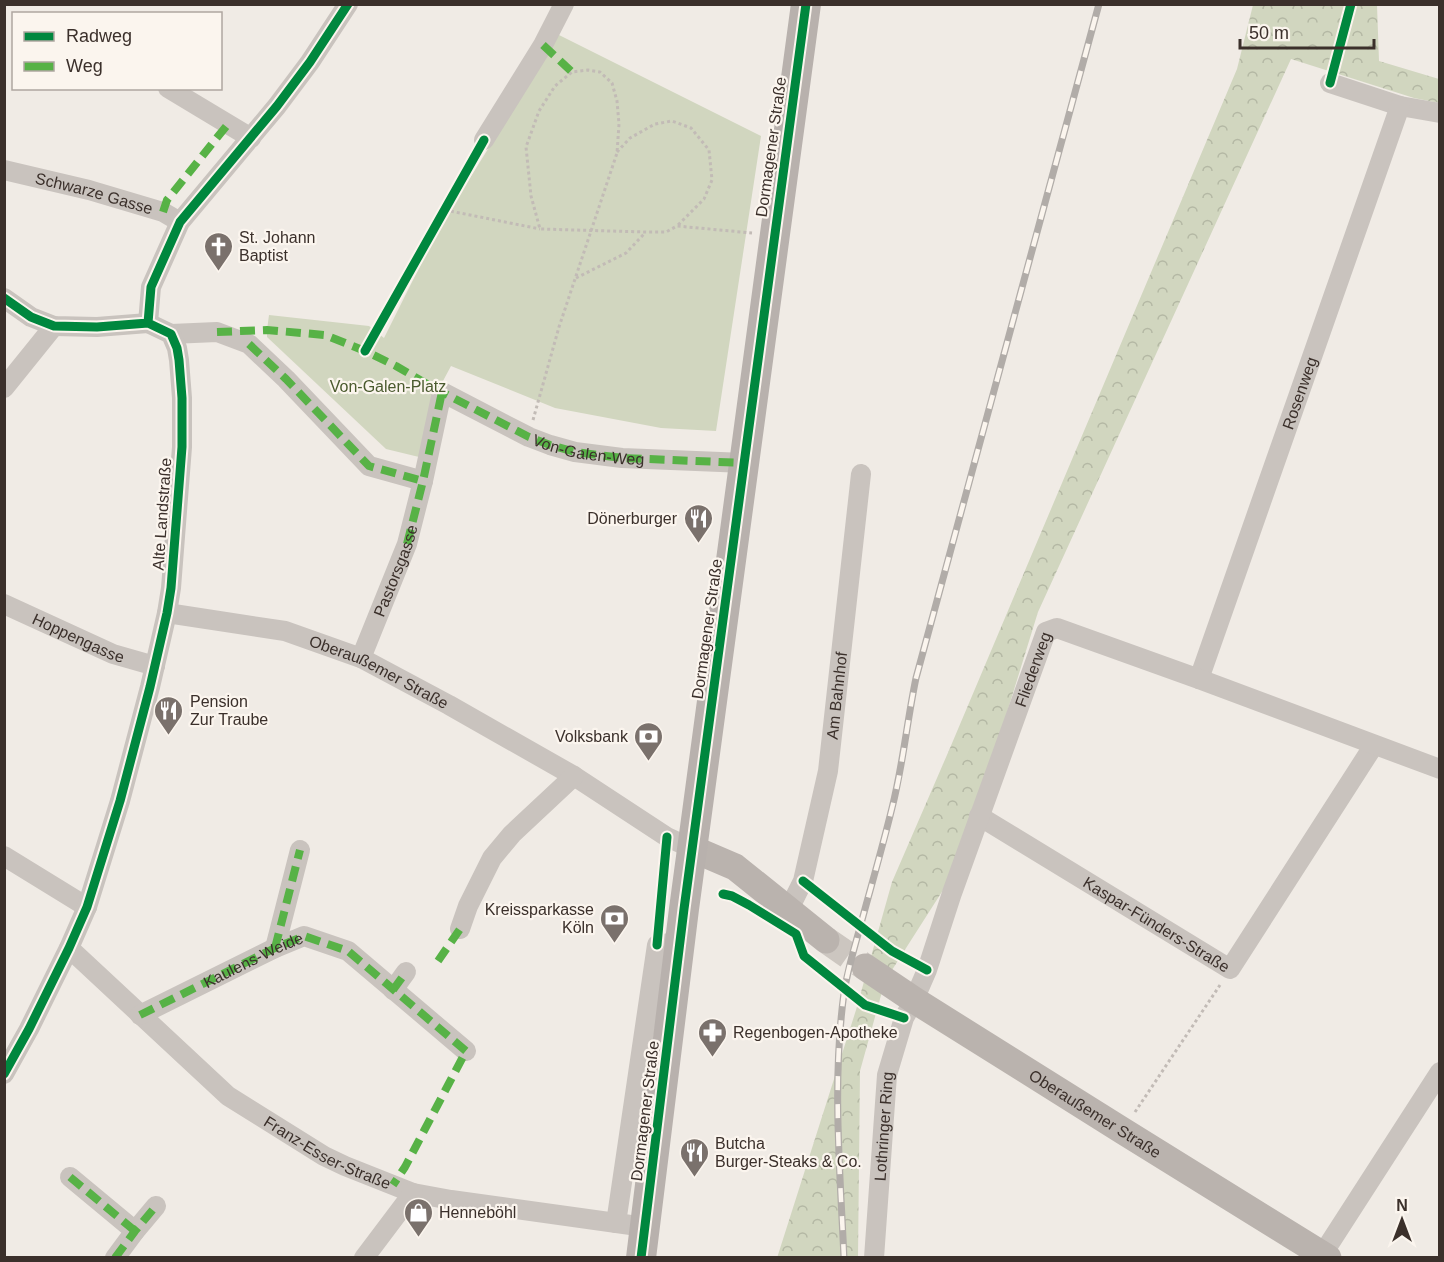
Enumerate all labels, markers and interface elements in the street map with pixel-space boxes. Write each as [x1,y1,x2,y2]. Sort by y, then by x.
legend [12,12,222,90]
scale bar [1240,12,1374,50]
text: 50 m [1249,23,1289,43]
text: Radweg [66,26,132,46]
text: Weg [66,56,103,76]
street label: Dormagener Straße [753,76,789,218]
street label: Schwarze Gasse [34,169,155,217]
place label: St. Johann Baptist [239,229,316,264]
church icon: St. Johann Baptist [202,230,234,272]
street label: Rosenweg [1279,355,1320,432]
park label: Von-Galen-Platz [330,378,446,395]
street label: Von-Galen-Weg [530,431,645,467]
street label: Alte Landstraße [150,457,174,571]
restaurant icon: Dönerburger [682,502,714,544]
place label: Dönerburger [587,510,678,527]
street label: Pastorsgasse [370,523,420,619]
street label: Dormagener Straße [689,558,725,700]
street label: Hoppengasse [30,610,126,665]
street label: Fliederweg [1011,630,1054,709]
street label: Oberaußemer Straße [307,632,452,712]
street label: Am Bahnhof [823,650,850,740]
place label: Pension Zur Traube [190,693,268,728]
restaurant icon: Pension Zur Traube [153,694,185,736]
bank icon: Volksbank [633,720,665,762]
place label: Volksbank [555,728,629,745]
street label: Kaspar-Fünders-Straße [1080,873,1233,975]
place label: Kreissparkasse Köln [485,901,594,936]
bank icon: Kreissparkasse Köln [599,902,631,944]
street label: Kaulens-Weide [201,929,306,991]
pharmacy icon: Regenbogen-Apotheke [696,1016,728,1058]
place label: Regenbogen-Apotheke [733,1024,898,1041]
street label: Dormagener Straße [628,1040,662,1182]
street label: Oberaußemer Straße [1026,1066,1164,1161]
street label: Lothringer Ring [871,1071,896,1182]
street label: Franz-Esser-Straße [261,1112,393,1192]
place label: Butcha Burger-Steaks & Co. [715,1135,862,1170]
restaurant icon: Butcha Burger-Steaks & Co. [678,1136,710,1178]
north arrow [1372,1190,1432,1250]
shop icon: Henneböhl [402,1196,434,1238]
text: N [1396,1197,1408,1214]
place label: Henneböhl [439,1204,516,1221]

